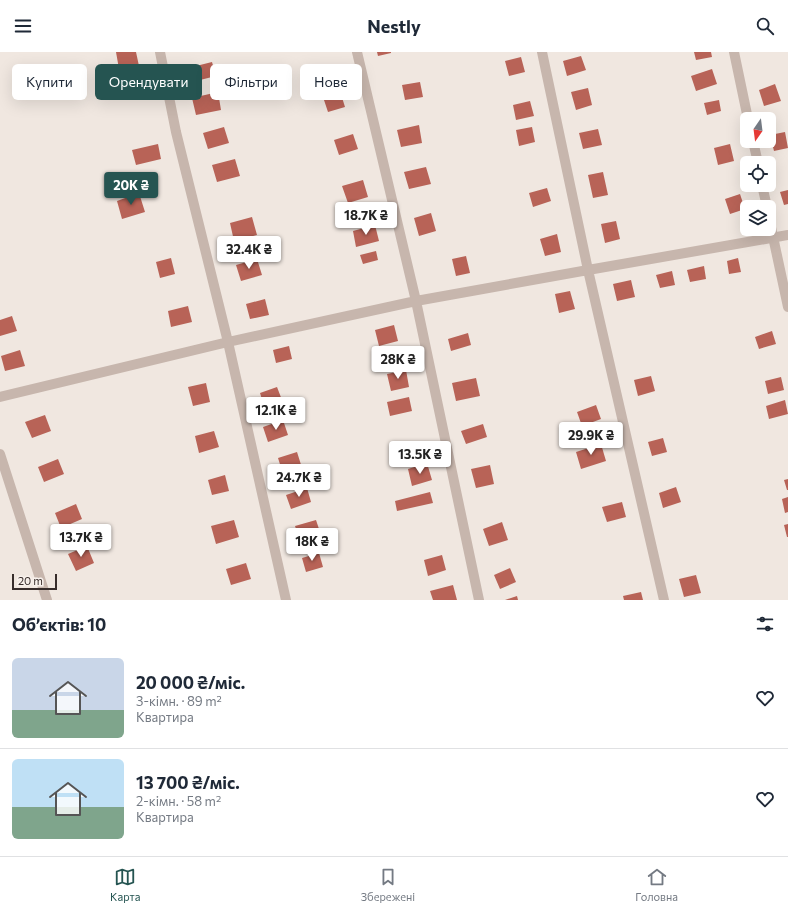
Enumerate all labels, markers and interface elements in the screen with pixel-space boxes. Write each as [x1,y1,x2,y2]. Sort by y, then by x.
icon: menu [12,15,34,37]
text: Nestly [367,15,421,37]
icon: search [754,15,776,37]
chip: Купити [12,64,87,100]
chip: Орендувати [95,64,202,100]
chip: Фільтри [210,64,292,100]
chip: Нове [300,64,362,100]
north arrow [740,112,776,148]
map controls [740,112,776,236]
button: locate [740,156,776,192]
pin: 20K ₴ [103,172,159,206]
text: 20K ₴ [113,177,149,193]
button: layers [740,200,776,236]
pin: 18.7K ₴ [329,202,403,236]
text: 18.7K ₴ [344,207,388,223]
pin: 32.4K ₴ [212,236,286,270]
text: 32.4K ₴ [226,241,272,257]
pin: 28K ₴ [370,346,426,380]
text: 28K ₴ [380,351,416,367]
pin: 12.1K ₴ [239,397,313,431]
text: 12.1K ₴ [255,402,297,418]
pin: 29.9K ₴ [554,422,628,456]
text: 29.9K ₴ [568,427,614,443]
pin: 13.5K ₴ [383,441,457,475]
text: 13.5K ₴ [398,446,442,462]
pin: 24.7K ₴ [262,464,336,498]
text: 24.7K ₴ [276,469,322,485]
pin: 13.7K ₴ [44,524,118,558]
pin: 18K ₴ [284,528,340,562]
text: 13.7K ₴ [59,529,103,545]
text: 18K ₴ [295,533,329,549]
scale bar [12,572,57,591]
text: 20 m [18,574,43,587]
icon: filters [754,613,776,635]
text: Об’єктів: 10 [12,614,106,635]
text: 20 000 ₴/міс. [136,672,245,693]
icon: home [44,674,92,722]
icon: heart [754,687,776,709]
text: 3-кімн. · 89 m² [136,693,222,709]
text: Квартира [136,709,194,725]
text: 13 700 ₴/міс. [136,772,240,793]
icon: home [44,775,92,823]
icon: heart [754,788,776,810]
text: 2-кімн. · 58 m² [136,793,221,809]
text: Квартира [136,809,194,825]
tab: Карта [110,866,140,903]
tab: Збережені [361,866,415,903]
tab: Головна [635,866,678,903]

